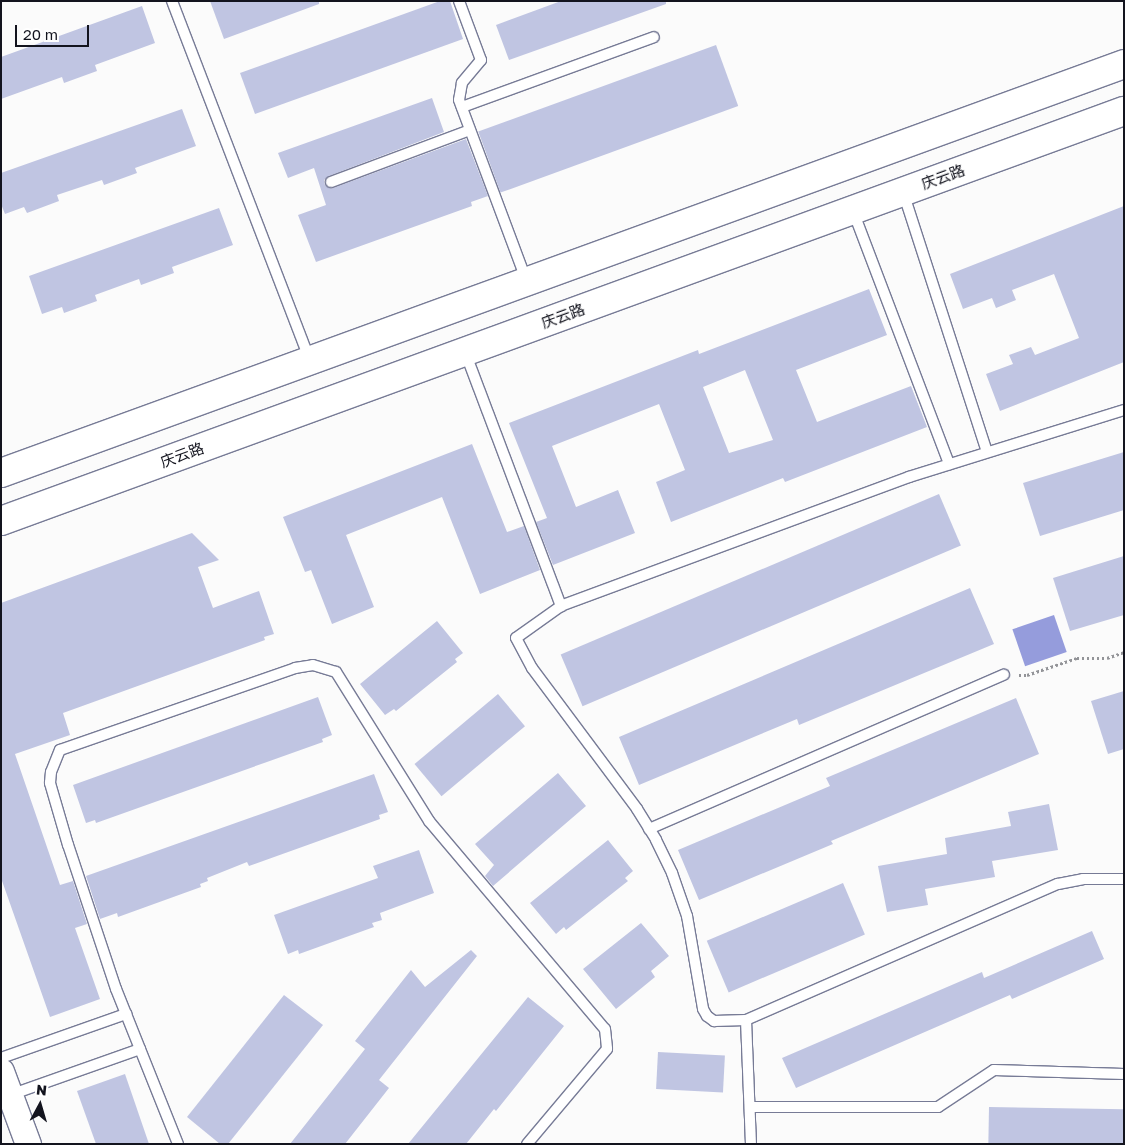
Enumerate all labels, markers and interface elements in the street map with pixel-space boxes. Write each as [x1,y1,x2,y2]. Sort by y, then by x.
scale bar [18,15,91,47]
text: 20 m [23,25,58,43]
street label: 庆云路 [919,161,967,193]
street label: 庆云路 [539,300,587,332]
street label: 庆云路 [158,439,206,471]
north arrow [15,1080,65,1130]
text: N [35,1081,48,1099]

